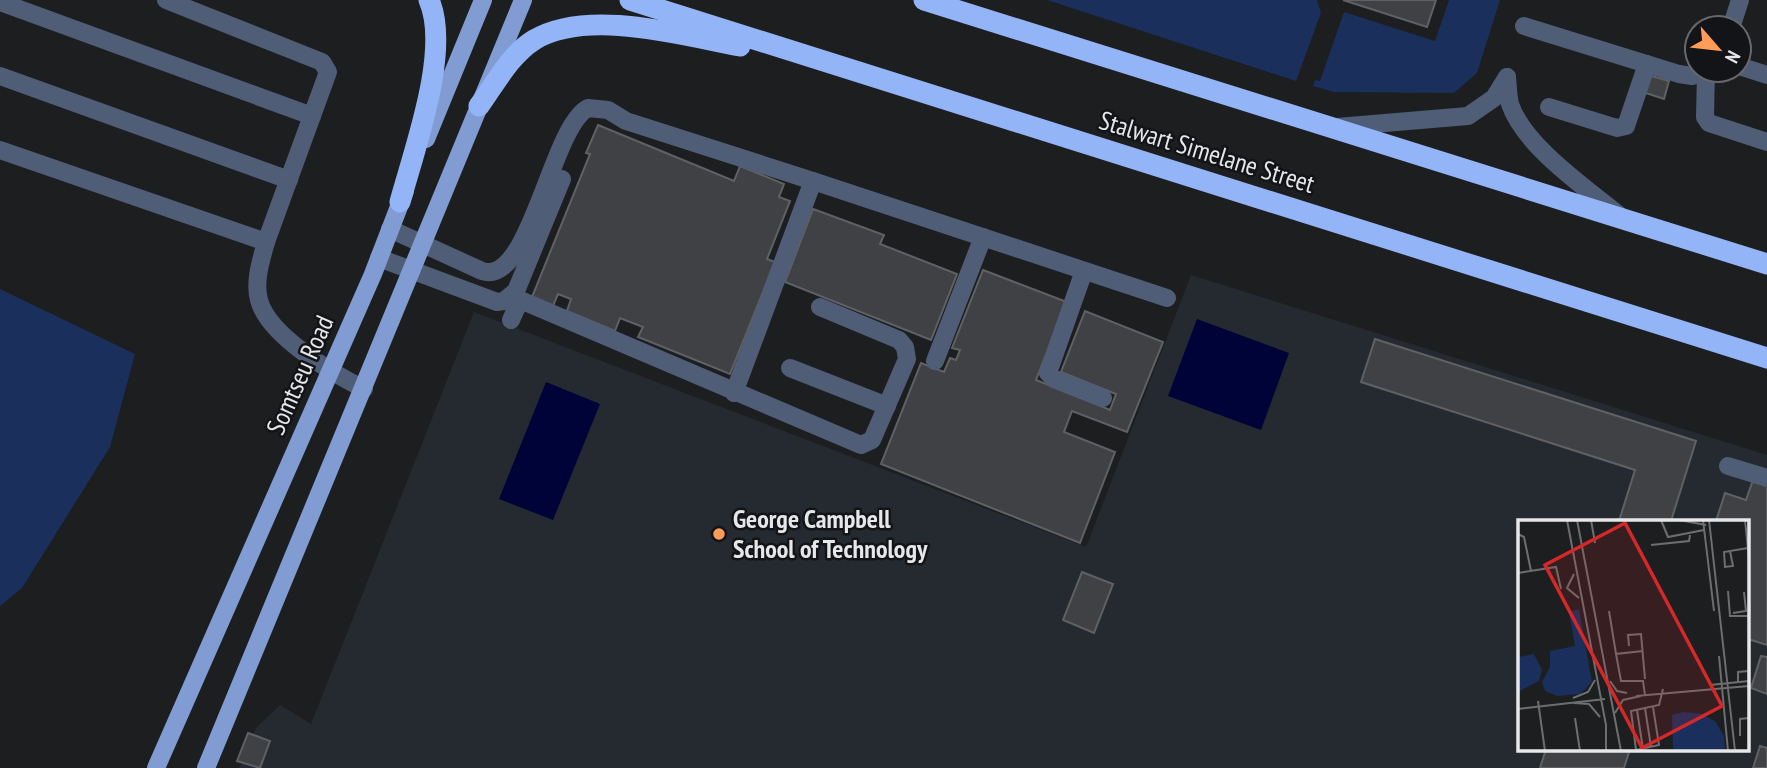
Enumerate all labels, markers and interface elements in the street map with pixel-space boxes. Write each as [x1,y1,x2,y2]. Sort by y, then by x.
north arrow [1683,14,1753,84]
text: N [1720,47,1746,67]
street label: Stalwart Simelane Street [1096,103,1319,200]
street label: Somtseu Road [259,310,340,440]
place label: George Campbell School of Technology [733,502,928,565]
inset map [1518,520,1750,750]
marker: George Campbell School of Technology [711,526,727,542]

